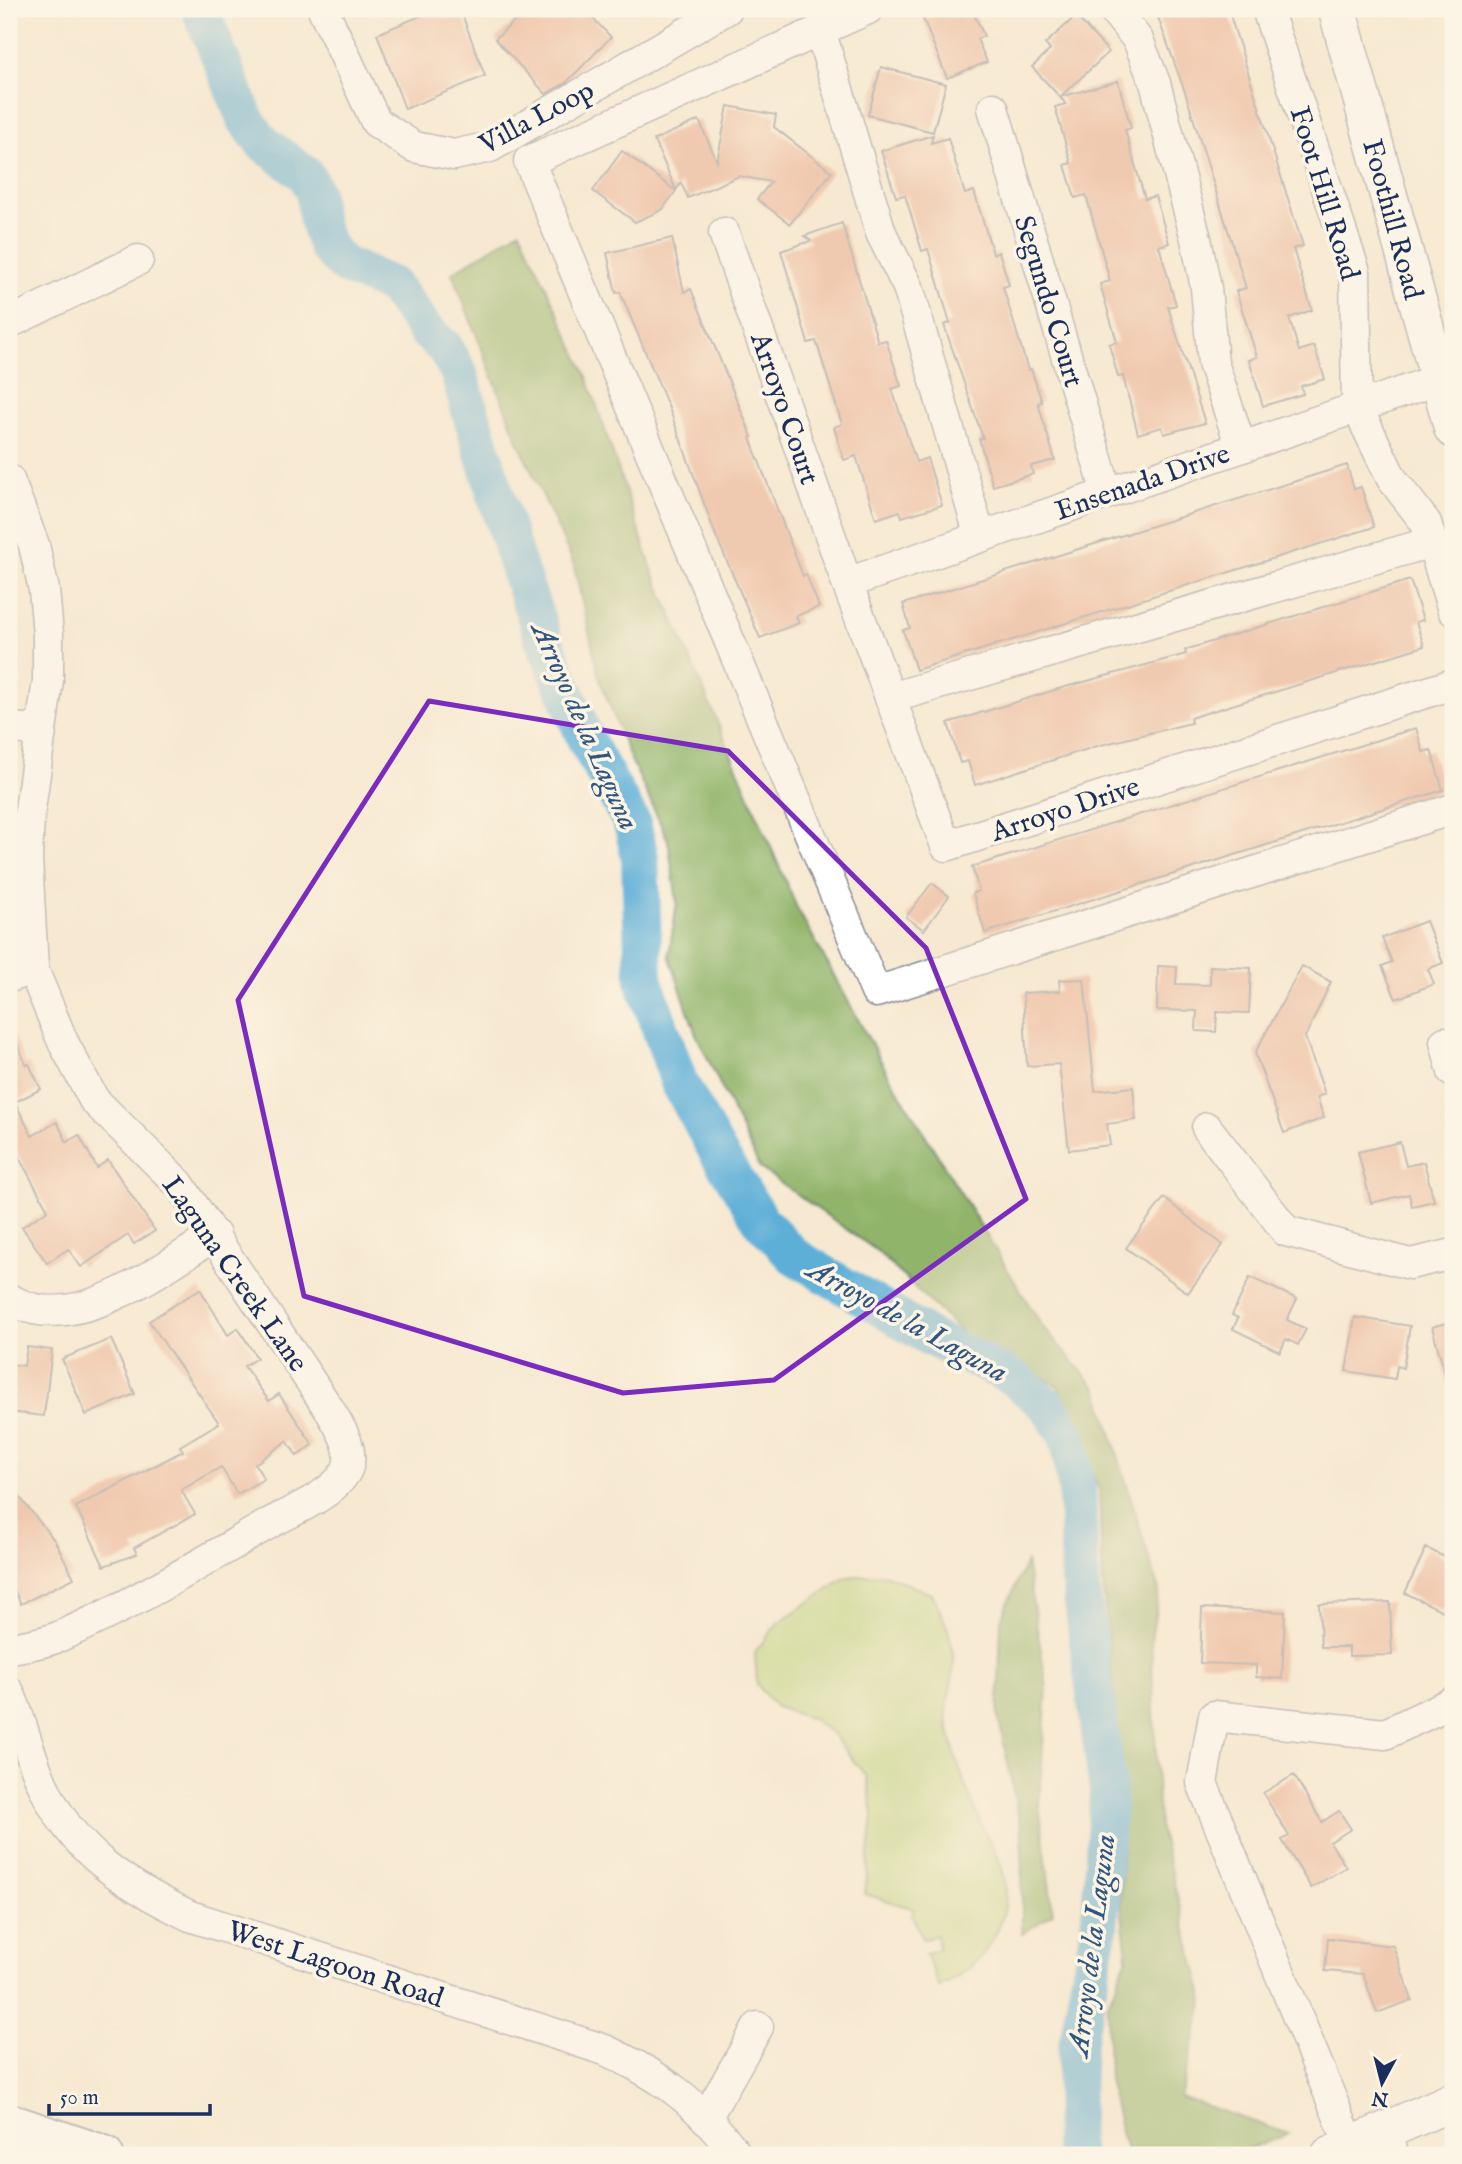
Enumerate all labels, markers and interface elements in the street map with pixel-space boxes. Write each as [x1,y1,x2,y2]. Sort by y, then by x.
street label: Villa Loop [473,73,601,163]
street label: Foot Hill Road [1281,103,1367,285]
street label: Foothill Road [1353,136,1430,304]
street label: Segundo Court [1005,212,1090,392]
street label: Arroyo Court [741,327,826,490]
street label: Ensenada Drive [1051,437,1235,530]
water label: Arroyo de la Laguna [520,614,647,837]
street label: Arroyo Drive [986,770,1145,851]
street label: Laguna Creek Lane [153,1170,315,1379]
water label: Arroyo de la Laguna [798,1250,1014,1392]
water label: Arroyo de la Laguna [1060,1832,1125,2061]
street label: West Lagoon Road [223,1914,448,2017]
north arrow [1346,2048,1416,2118]
scale bar [49,2073,210,2117]
text: 50 m [60,2085,99,2112]
text: N [1370,2085,1391,2111]

